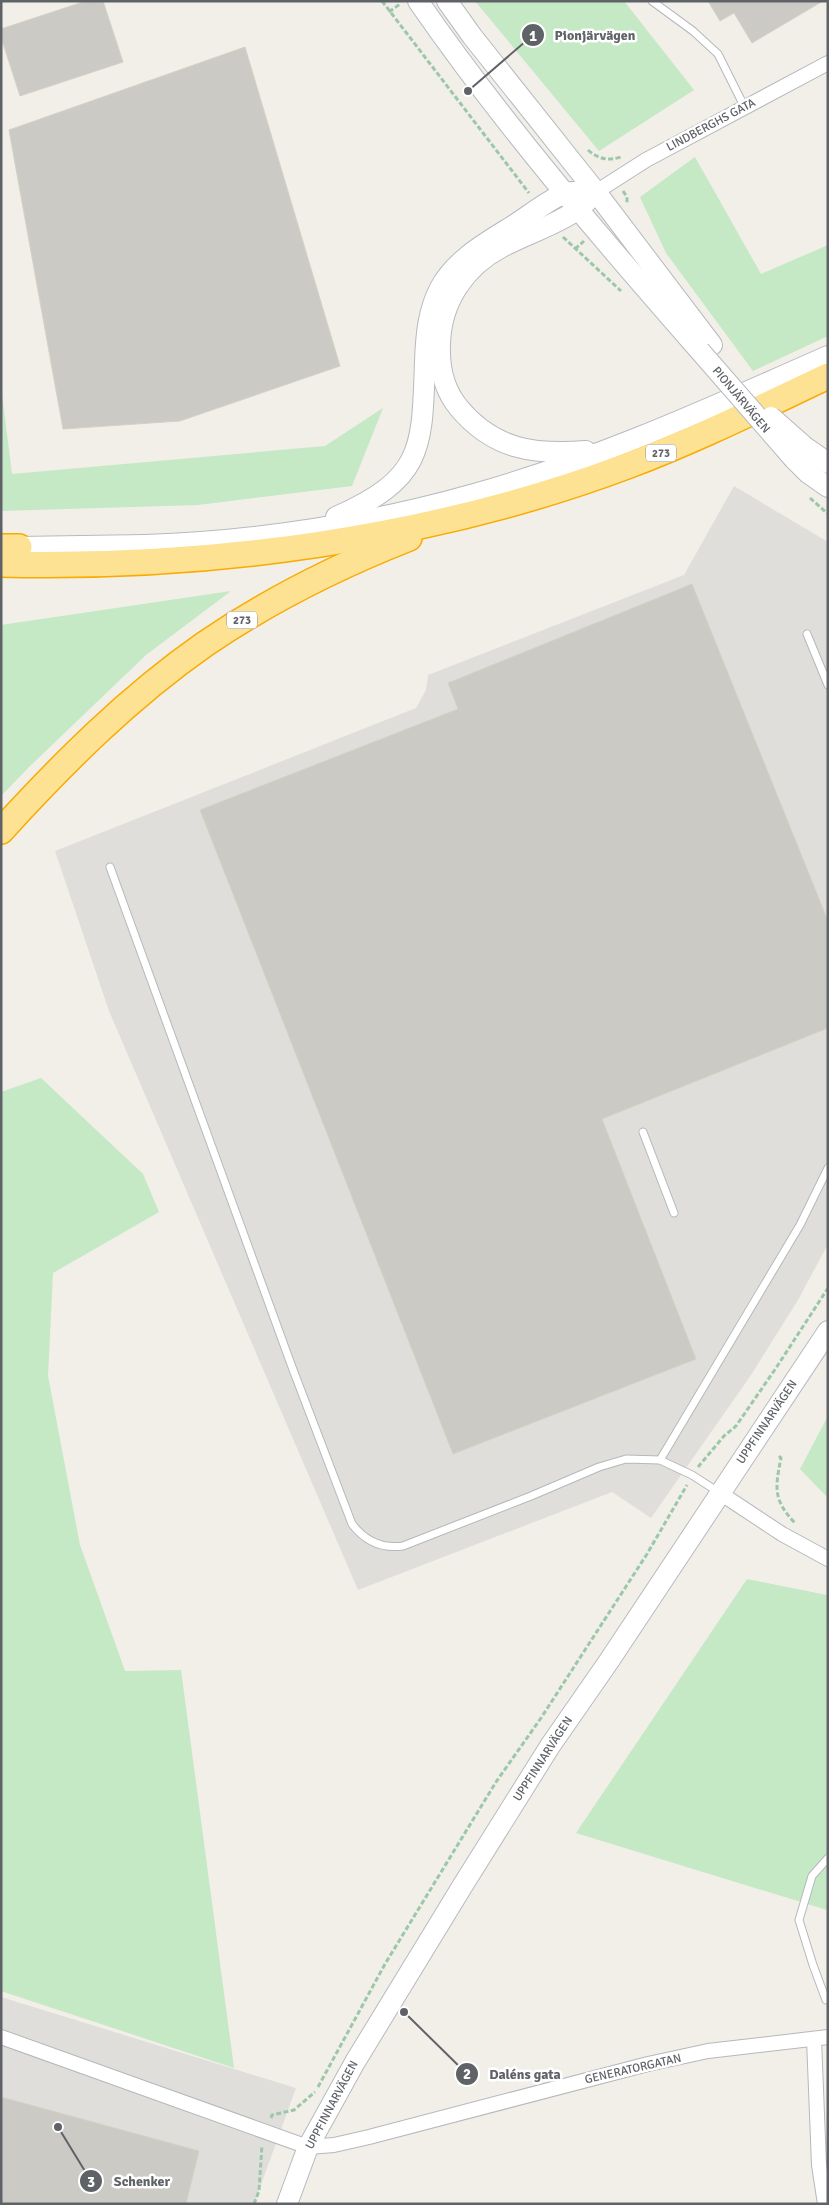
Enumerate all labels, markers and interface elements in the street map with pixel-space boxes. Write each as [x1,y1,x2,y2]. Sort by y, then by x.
callout: Pionjärvägen [520,21,646,50]
text: 1 [529,27,537,45]
text: Pionjärvägen [555,27,636,44]
street label: LINDBERGHS GATA [664,95,759,155]
street label: PIONJÄRVÄGEN [709,364,773,436]
road number: 273 [646,444,676,462]
road number: 273 [227,612,257,628]
street label: UPPFINNARVÄGEN [733,1377,801,1467]
street label: UPPFINNARVÄGEN [510,1714,576,1804]
street label: GENERATORGATAN [583,2051,683,2087]
street label: UPPFINNARVÄGEN [302,2058,362,2152]
callout: Daléns gata [455,2059,571,2088]
text: 2 [463,2065,471,2083]
text: Daléns gata [489,2066,561,2083]
callout: Schenker [79,2167,180,2196]
text: 3 [87,2173,95,2191]
text: Schenker [114,2173,171,2190]

